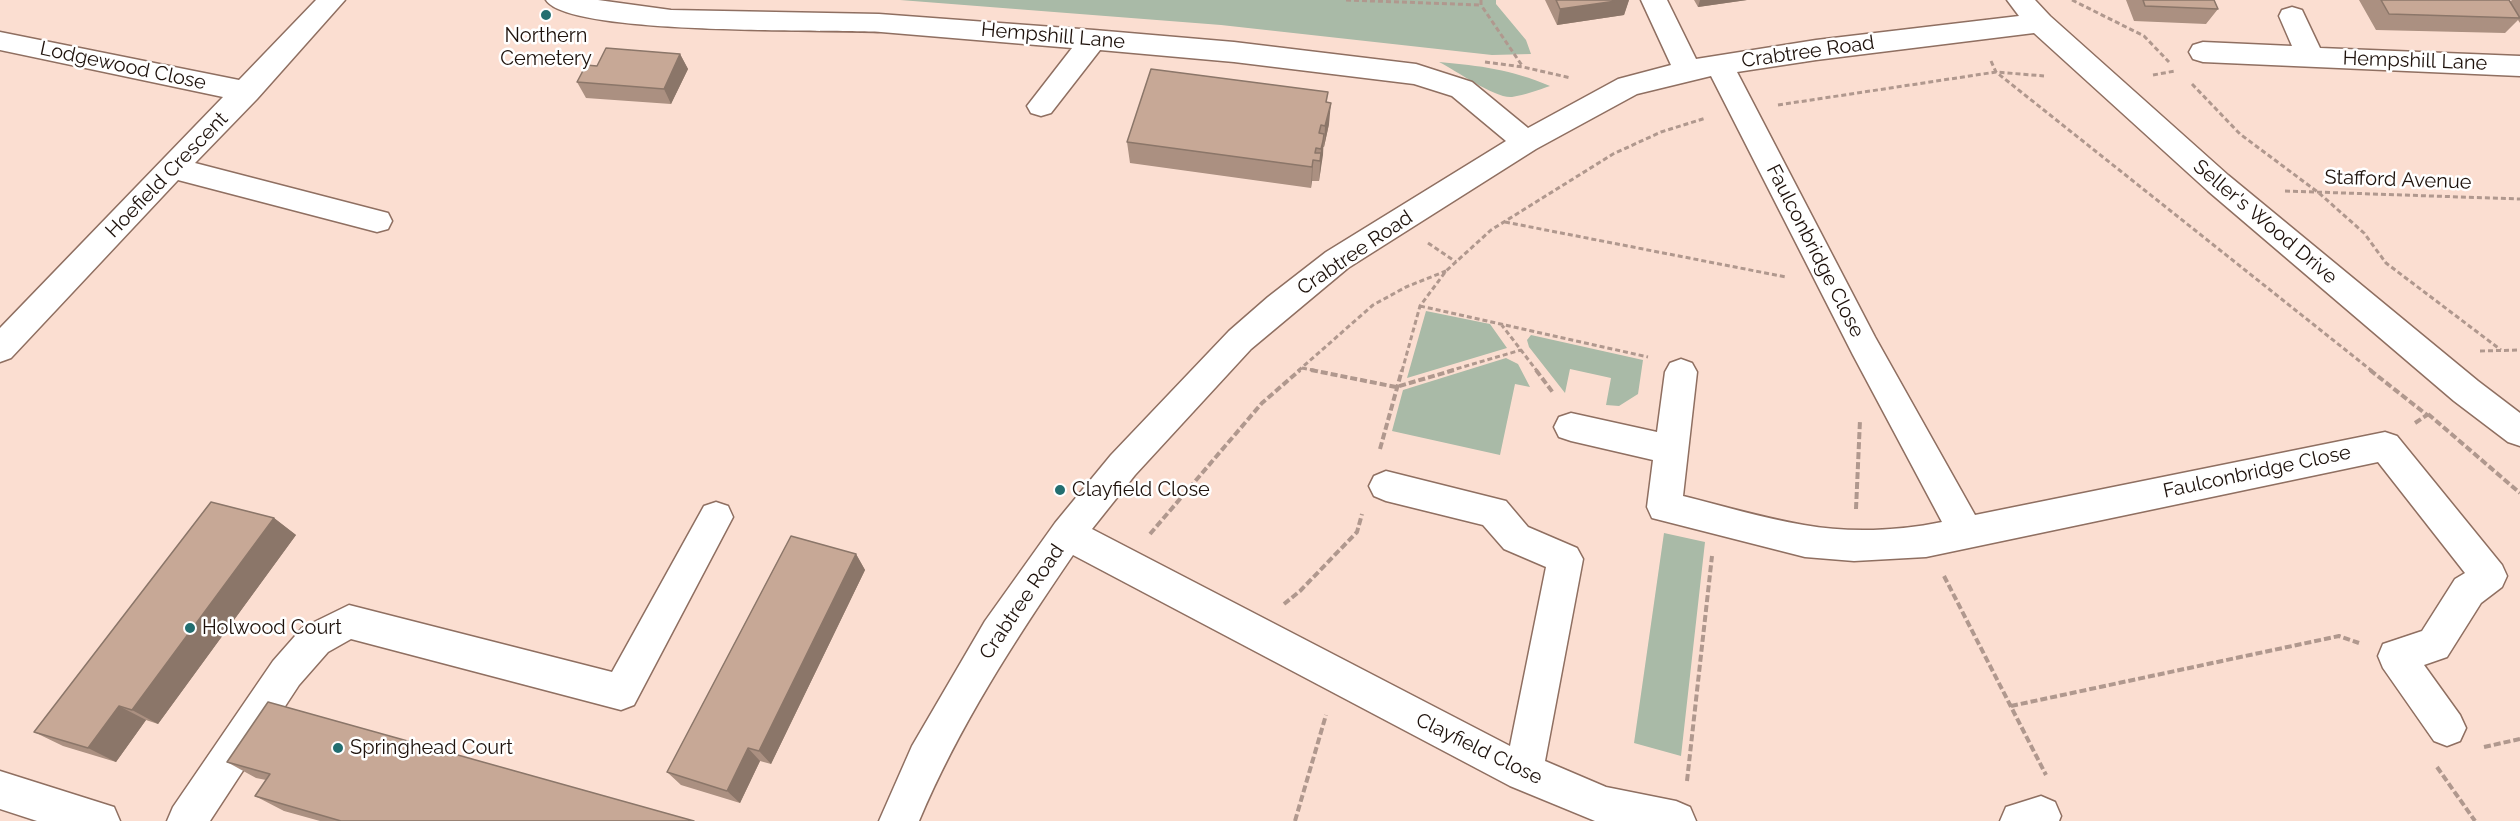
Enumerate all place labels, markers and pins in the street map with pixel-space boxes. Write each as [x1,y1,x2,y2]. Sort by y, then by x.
marker: Northern Cemetery [539,8,553,22]
place label: Northern Cemetery [500,24,592,71]
place label: Clayfield Close [1072,478,1210,502]
marker: Clayfield Close [1053,483,1067,497]
place label: Holwood Court [202,616,342,640]
marker: Holwood Court [183,621,197,635]
place label: Springhead Court [350,736,513,760]
marker: Springhead Court [331,741,345,755]

